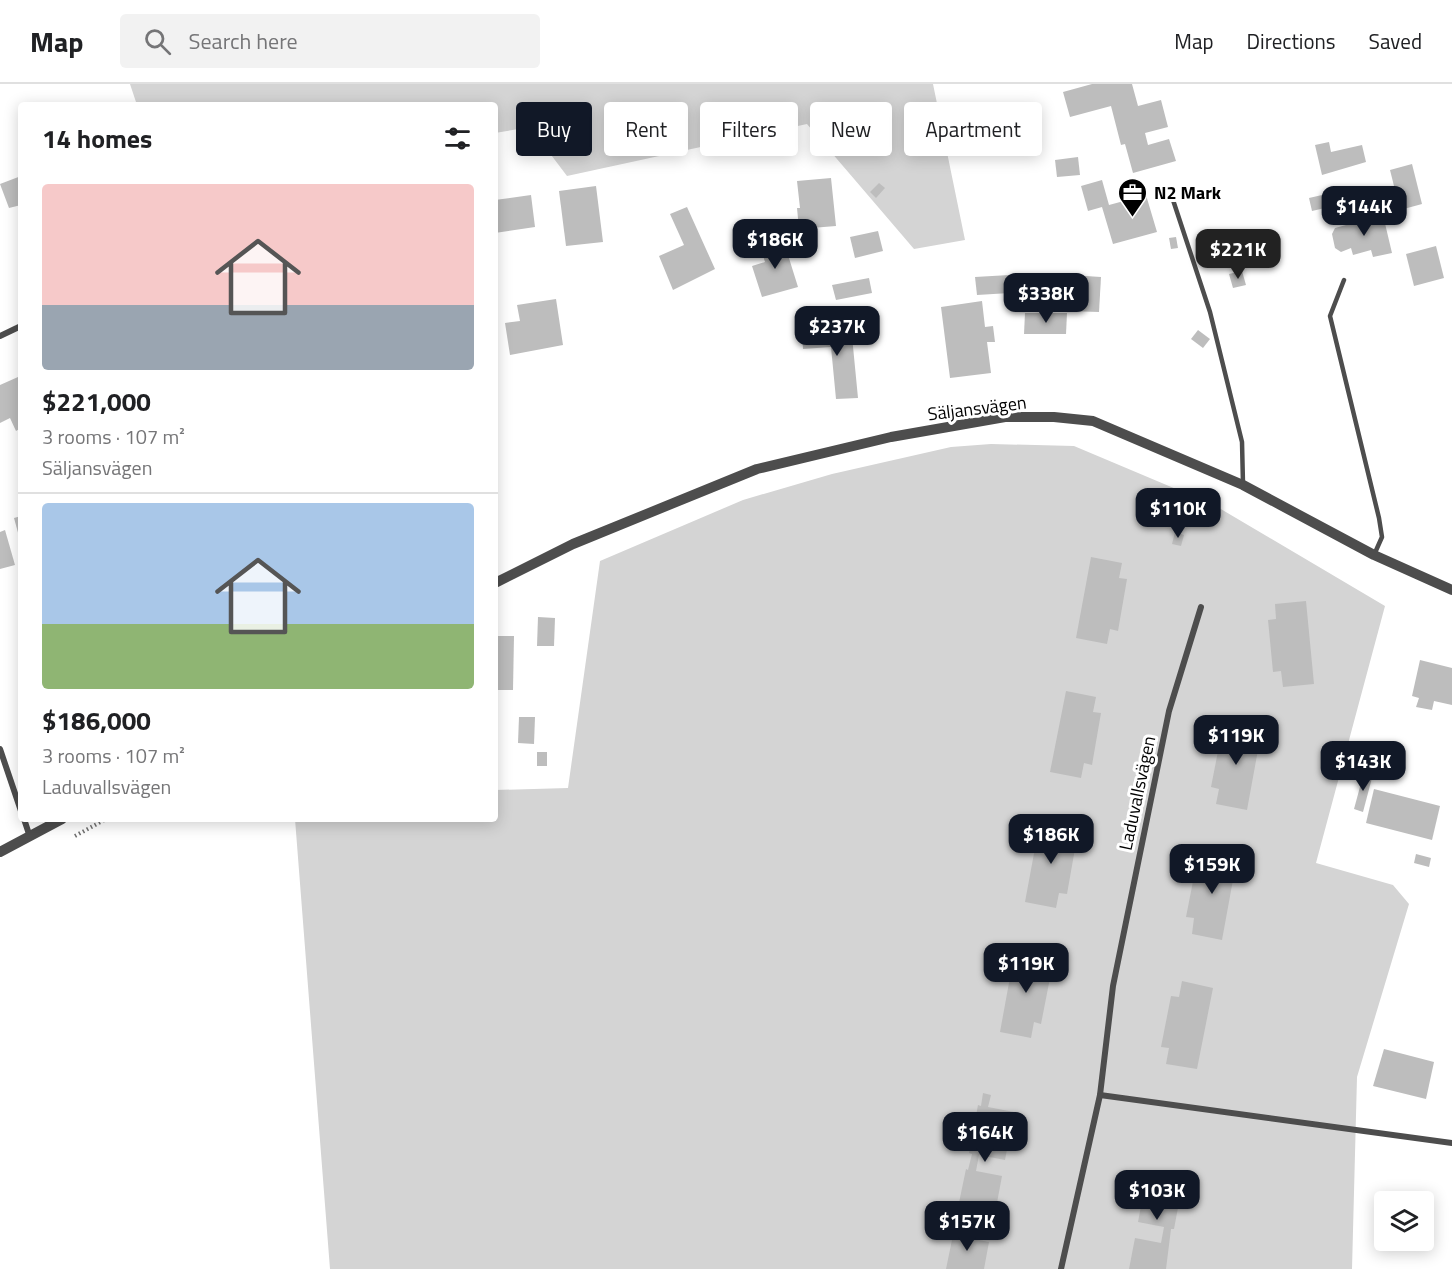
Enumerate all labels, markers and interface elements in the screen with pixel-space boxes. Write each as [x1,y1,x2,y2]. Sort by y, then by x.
search box [120,14,540,68]
text: Map [30,20,84,63]
text: Search here [189,24,298,58]
icon: search [141,25,174,58]
text: Map [1174,25,1214,57]
text: Directions [1247,25,1336,57]
text: Saved [1369,25,1422,57]
chip: Buy [516,102,592,156]
chip: Rent [604,102,688,156]
chip: Filters [700,102,798,156]
chip: New [810,102,892,156]
chip: Apartment [904,102,1042,156]
text: 14 homes [42,119,152,158]
icon: filters [441,122,474,155]
office icon: N2 Mark [1117,176,1149,218]
place label: N2 Mark [1154,179,1222,206]
pin: $144K [1322,186,1406,237]
text: $144K [1336,190,1392,221]
pin: $186K [733,219,817,270]
icon: home [204,223,312,331]
text: $186K [747,223,803,254]
pin: $221K [1196,229,1280,280]
text: $221K [1210,233,1266,264]
pin: $338K [1004,273,1088,324]
text: $338K [1018,277,1074,308]
pin: $237K [795,306,879,357]
text: $237K [809,310,865,341]
text: $221,000 [42,382,151,421]
street label: Säljansvägen [926,389,1028,427]
text: 3 rooms · 107 m² [42,421,185,452]
text: Säljansvägen [42,452,152,483]
pin: $110K [1136,488,1220,539]
text: $110K [1150,492,1206,523]
icon: home [204,542,312,650]
text: $186,000 [42,701,151,740]
pin: $119K [1194,715,1278,766]
text: $119K [1208,719,1264,750]
street label: Laduvallsvägen [1112,733,1162,853]
text: 3 rooms · 107 m² [42,740,185,771]
pin: $143K [1321,741,1405,792]
text: $143K [1335,745,1391,776]
text: Laduvallsvägen [42,771,171,802]
pin: $186K [1009,814,1093,865]
text: $186K [1023,818,1079,849]
pin: $159K [1170,844,1254,895]
text: $159K [1184,848,1240,879]
pin: $119K [984,943,1068,994]
text: $119K [998,947,1054,978]
pin: $164K [943,1112,1027,1163]
text: $164K [957,1116,1013,1147]
pin: $103K [1115,1170,1199,1221]
text: $103K [1129,1174,1185,1205]
map controls [1374,1191,1434,1251]
button: layers [1374,1191,1434,1251]
pin: $157K [925,1201,1009,1252]
text: $157K [939,1205,995,1236]

